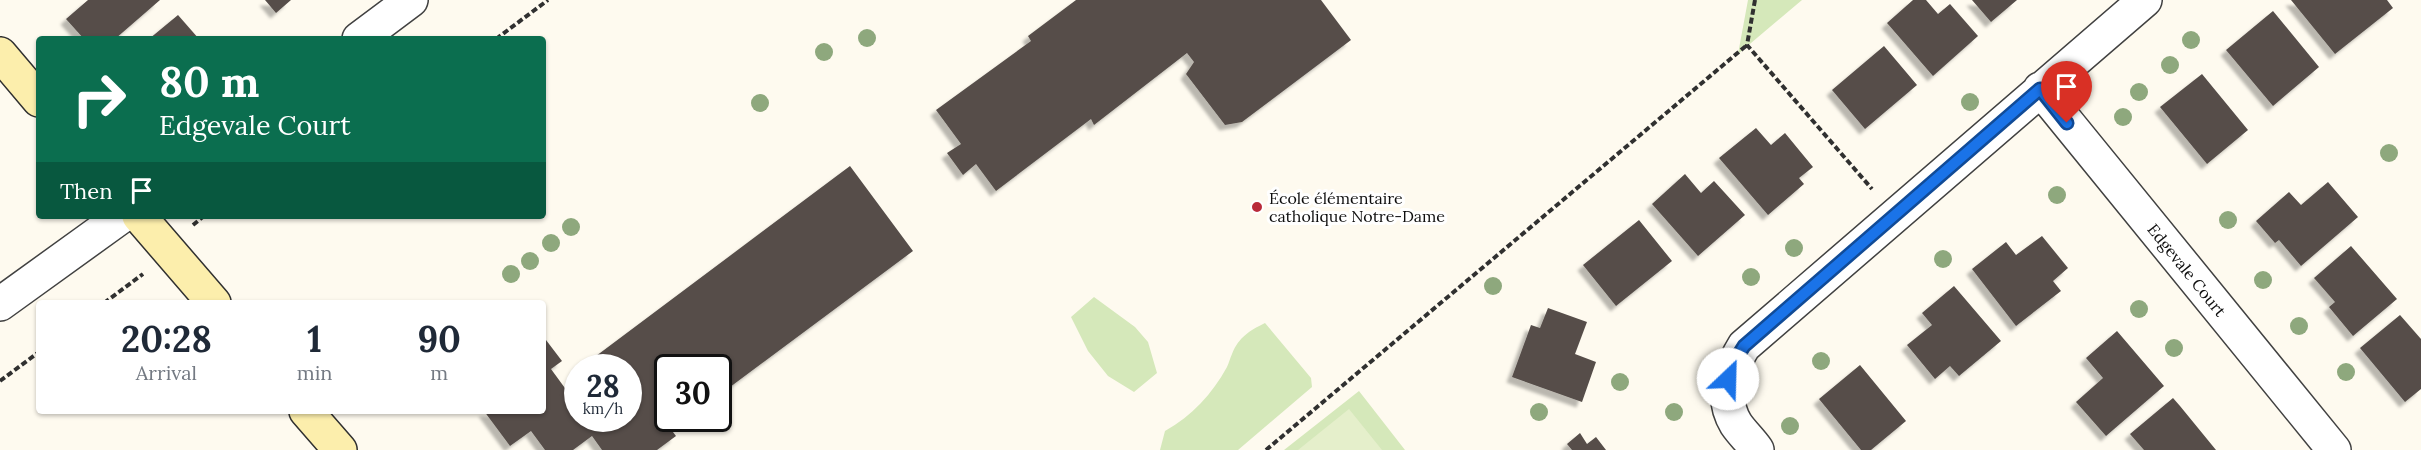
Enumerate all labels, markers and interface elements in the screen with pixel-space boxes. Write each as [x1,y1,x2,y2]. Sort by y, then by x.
text: 80 m [159,55,259,109]
icon: right [60,60,138,138]
pin [2041,61,2092,123]
icon: arrive [2050,70,2083,103]
text: Edgevale Court [159,108,351,142]
icon: arrive [125,174,158,207]
text: Then [60,177,113,205]
place label: École élémentaire catholique Notre-Dame [1269,188,1445,226]
marker: École élémentaire catholique Notre-Dame [1250,200,1264,214]
street label: Edgevale Court [2143,220,2231,321]
text: 20:28 [121,316,212,362]
text: 1 [307,316,322,362]
text: 90 [417,316,461,362]
position arrow [1696,347,1760,411]
speed limit sign: 30 [654,354,732,432]
text: Arrival [136,360,197,385]
text: min [297,360,332,385]
text: m [430,360,448,385]
text: 28 [586,367,620,405]
text: km/h [583,399,623,418]

